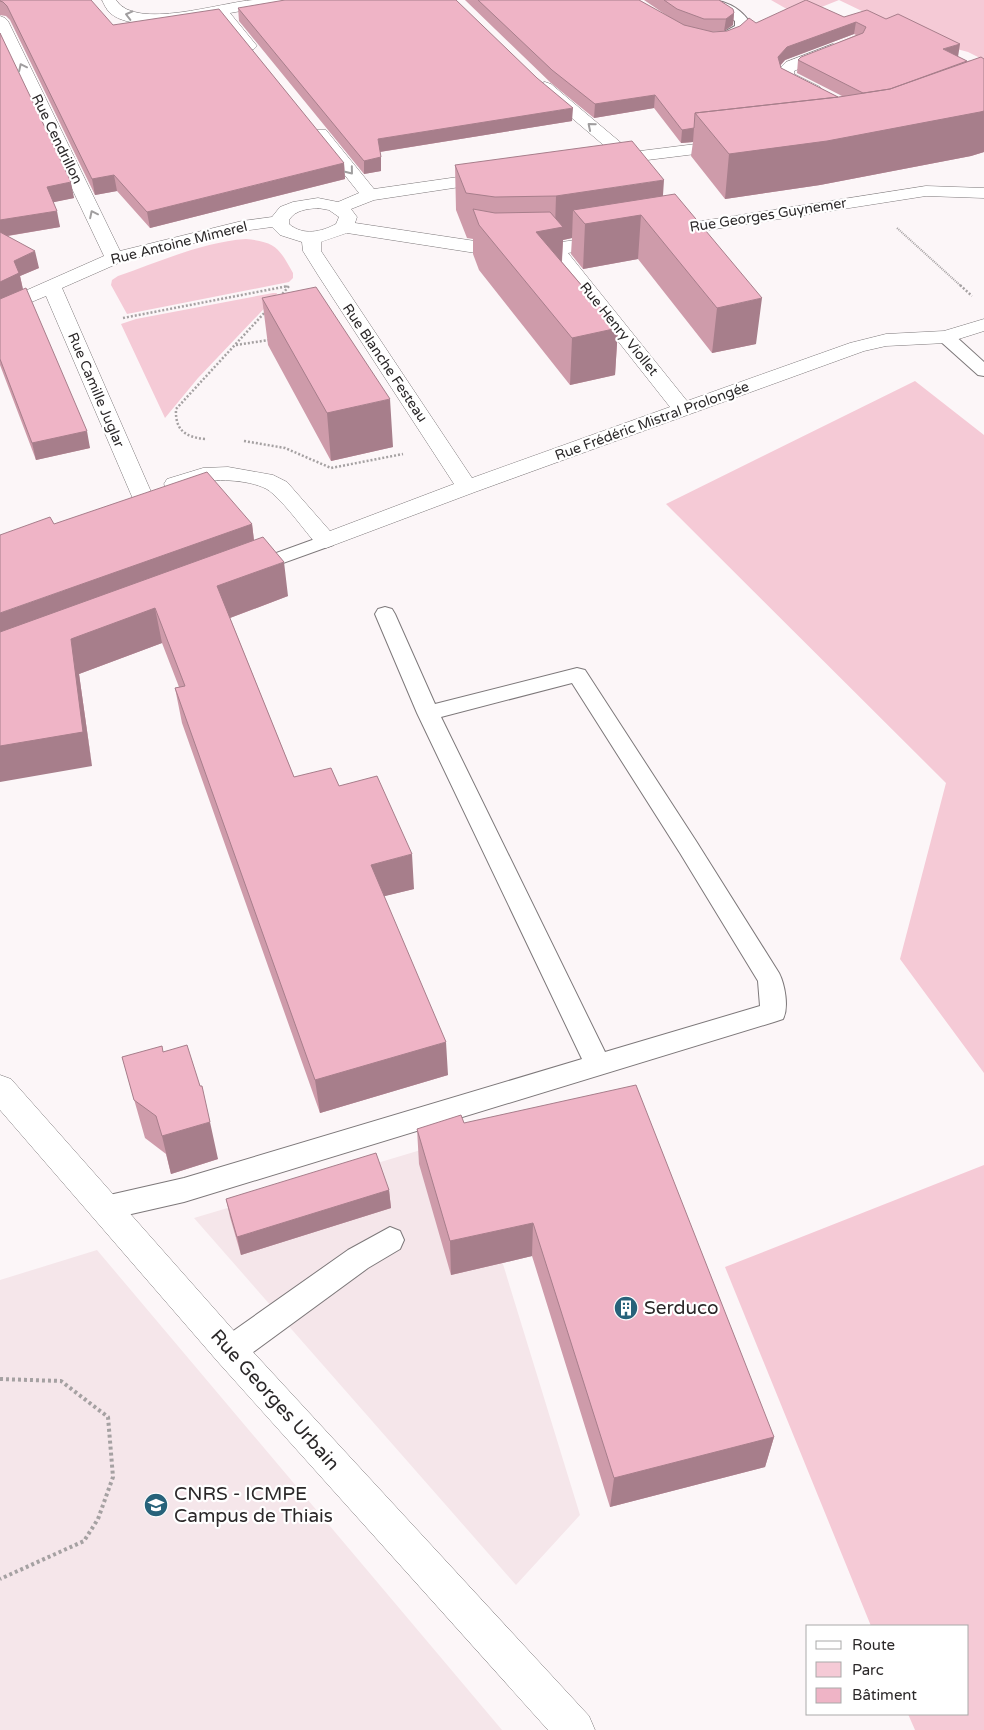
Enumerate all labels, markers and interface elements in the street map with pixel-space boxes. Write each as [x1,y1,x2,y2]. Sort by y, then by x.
one-way arrow [124,10,133,21]
one-way arrow [18,63,28,72]
street label: Rue Cendrillon [28,91,86,187]
one-way arrow [587,122,596,131]
one-way arrow [345,165,353,174]
street label: Rue Georges Guynemer [688,194,848,236]
one-way arrow [88,210,99,219]
street label: Rue Antoine Mimerel [109,218,249,268]
street label: Rue Henry Viollet [576,279,662,380]
street label: Rue Blanche Festeau [339,301,431,425]
street label: Rue Camille Juglar [64,330,128,451]
street label: Rue Frédéric Mistral Prolongée [553,378,751,464]
building icon: Serduco [613,1295,639,1321]
place label: Serduco [644,1297,719,1319]
street label: Rue Georges Urbain [206,1325,344,1475]
place label: CNRS - ICMPE Campus de Thiais [174,1483,333,1527]
school or university icon: CNRS - ICMPE Campus de Thiais [143,1492,169,1518]
legend [806,1625,969,1715]
text: Route [852,1636,895,1654]
text: Parc [852,1661,884,1679]
text: Bâtiment [852,1686,917,1704]

